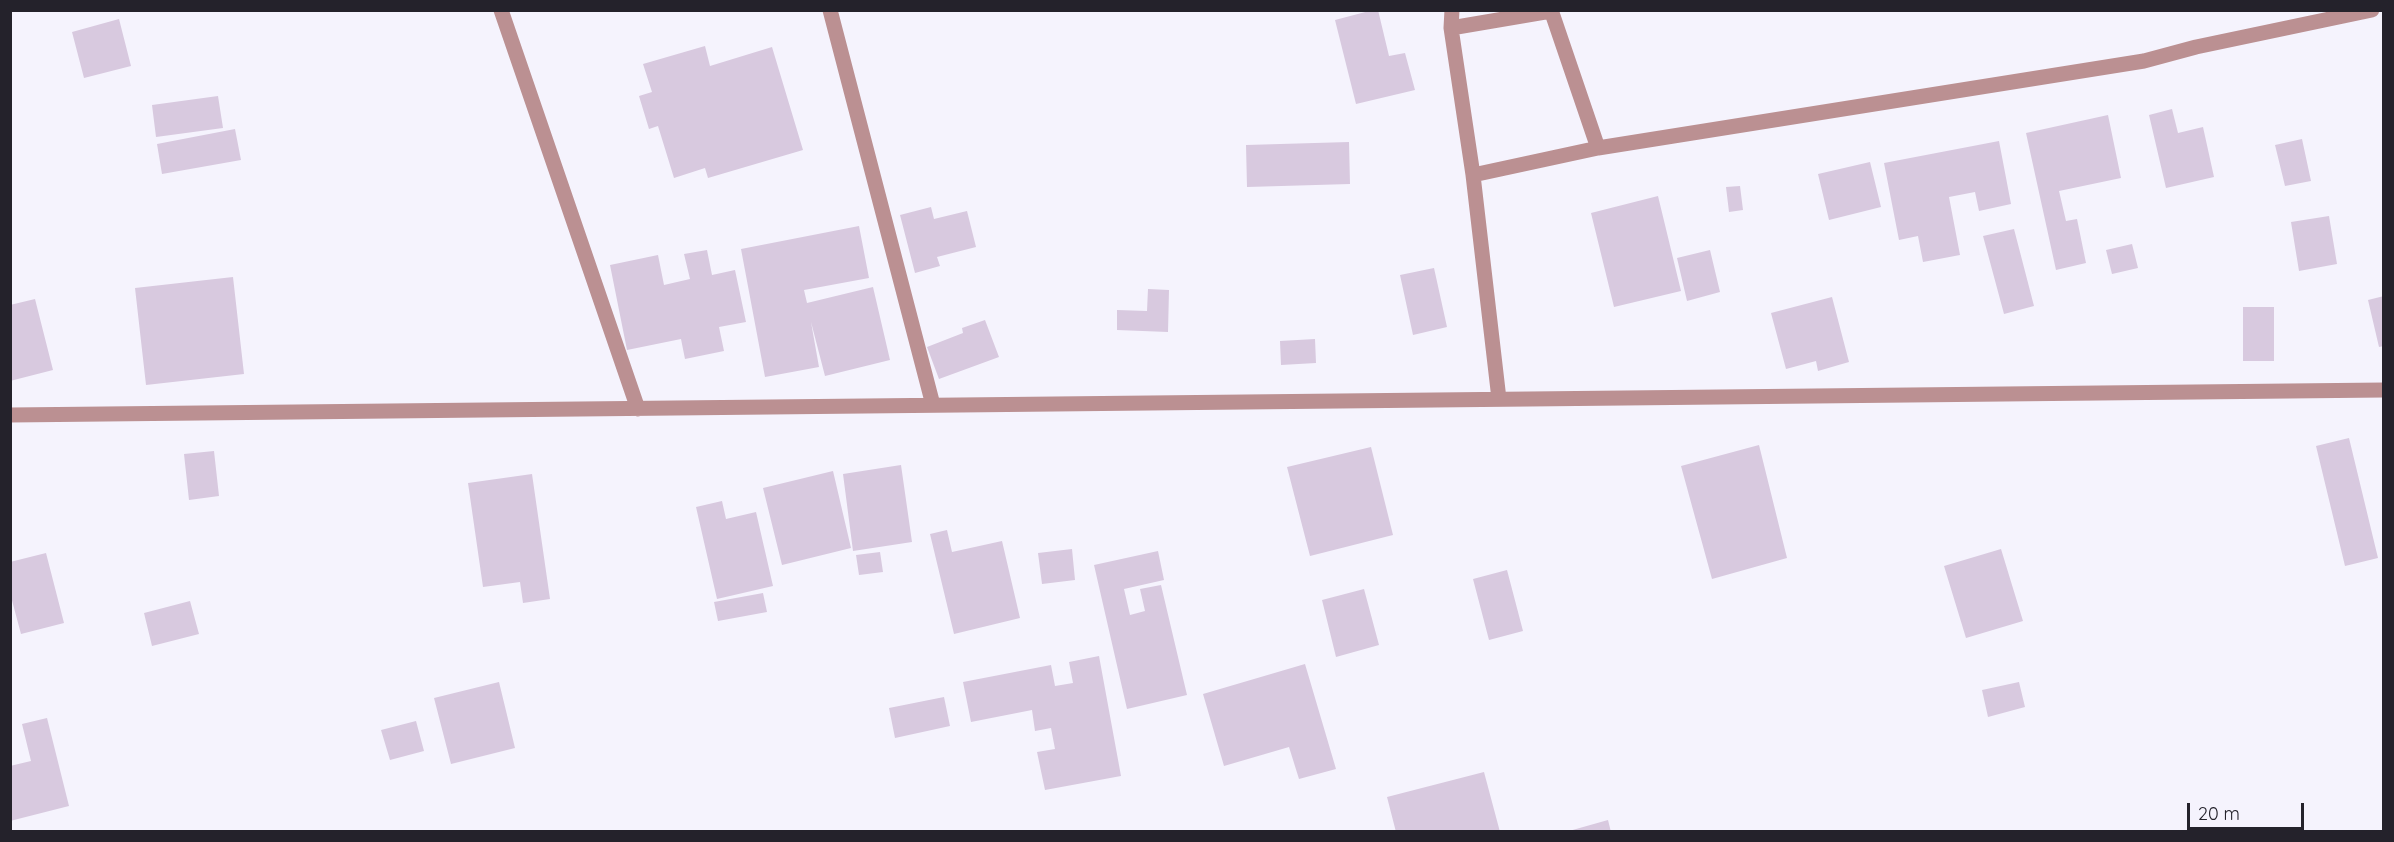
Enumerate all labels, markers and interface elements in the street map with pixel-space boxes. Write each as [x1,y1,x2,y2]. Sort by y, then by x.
scale bar [2190,791,2307,829]
text: 20 m [2198,802,2240,825]

